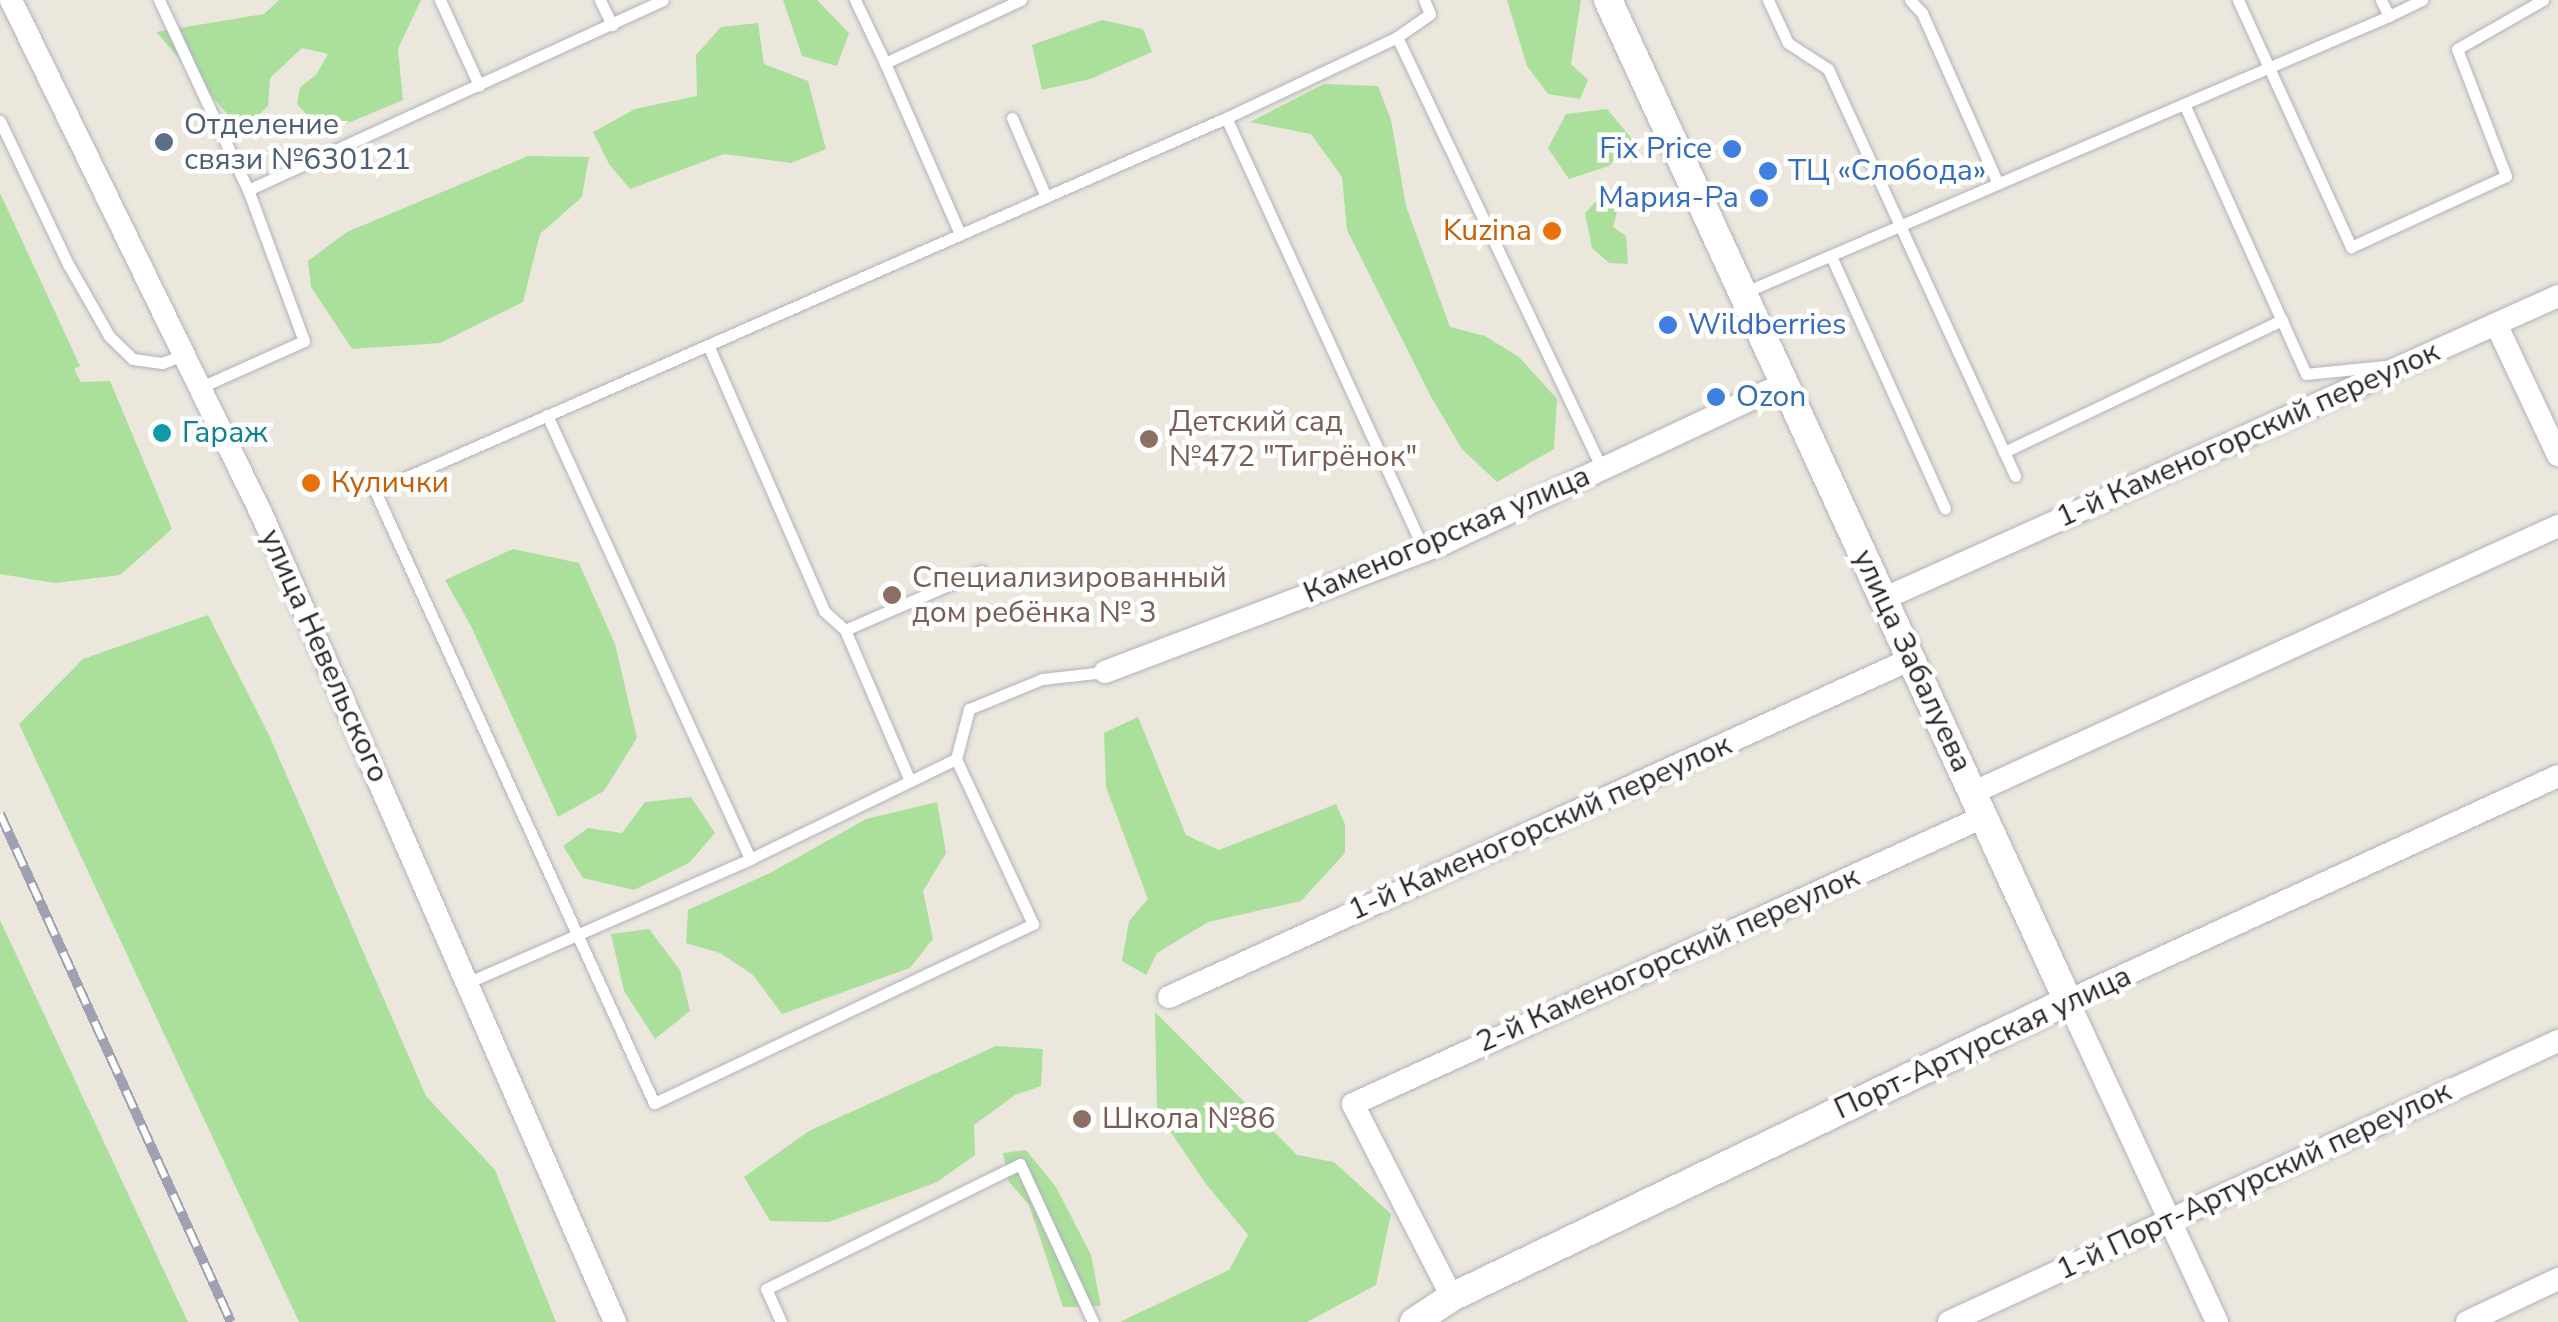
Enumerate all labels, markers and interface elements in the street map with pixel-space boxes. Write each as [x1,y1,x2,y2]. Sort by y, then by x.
place label: Отделение связи №630121 [184,107,411,178]
marker: Отделение связи №630121 [153,131,175,153]
place label: Fix Price [1599,131,1712,167]
marker: Fix Price [1721,138,1743,160]
place label: ТЦ «Слобода» [1788,153,1986,189]
marker: ТЦ «Слобода» [1757,160,1779,182]
place label: Мария-Ра [1598,180,1739,216]
marker: Мария-Ра [1748,187,1770,209]
place label: Kuzina [1443,213,1532,249]
marker: Kuzina [1541,220,1563,242]
place label: Wildberries [1688,307,1846,343]
marker: Wildberries [1657,314,1679,336]
street label: 1-й Каменогорский переулок [2051,334,2445,536]
place label: Ozon [1736,379,1806,415]
marker: Ozon [1705,386,1727,408]
place label: Детский сад №472 "Тигрёнок" [1169,404,1417,474]
place label: Гараж [182,415,268,451]
marker: Гараж [151,422,173,444]
marker: Детский сад №472 "Тигрёнок" [1138,428,1160,450]
street label: Каменогорская улица [1298,458,1596,612]
place label: Кулички [331,465,449,501]
marker: Кулички [300,472,322,494]
street label: улица Невельского [252,524,396,788]
street label: улица Забалуева [1845,544,1979,778]
place label: Специализированный дом ребёнка № 3 [912,560,1227,630]
marker: Специализированный дом ребёнка № 3 [881,584,903,606]
street label: 1-й Каменогорский переулок [1343,727,1737,929]
street label: 2-й Каменогорский переулок [1471,859,1865,1061]
street label: Порт-Артурская улица [1829,958,2137,1128]
street label: 1-й Порт-Артурский переулок [2051,1074,2457,1288]
place label: Школа №86 [1102,1101,1276,1137]
marker: Школа №86 [1071,1108,1093,1130]

